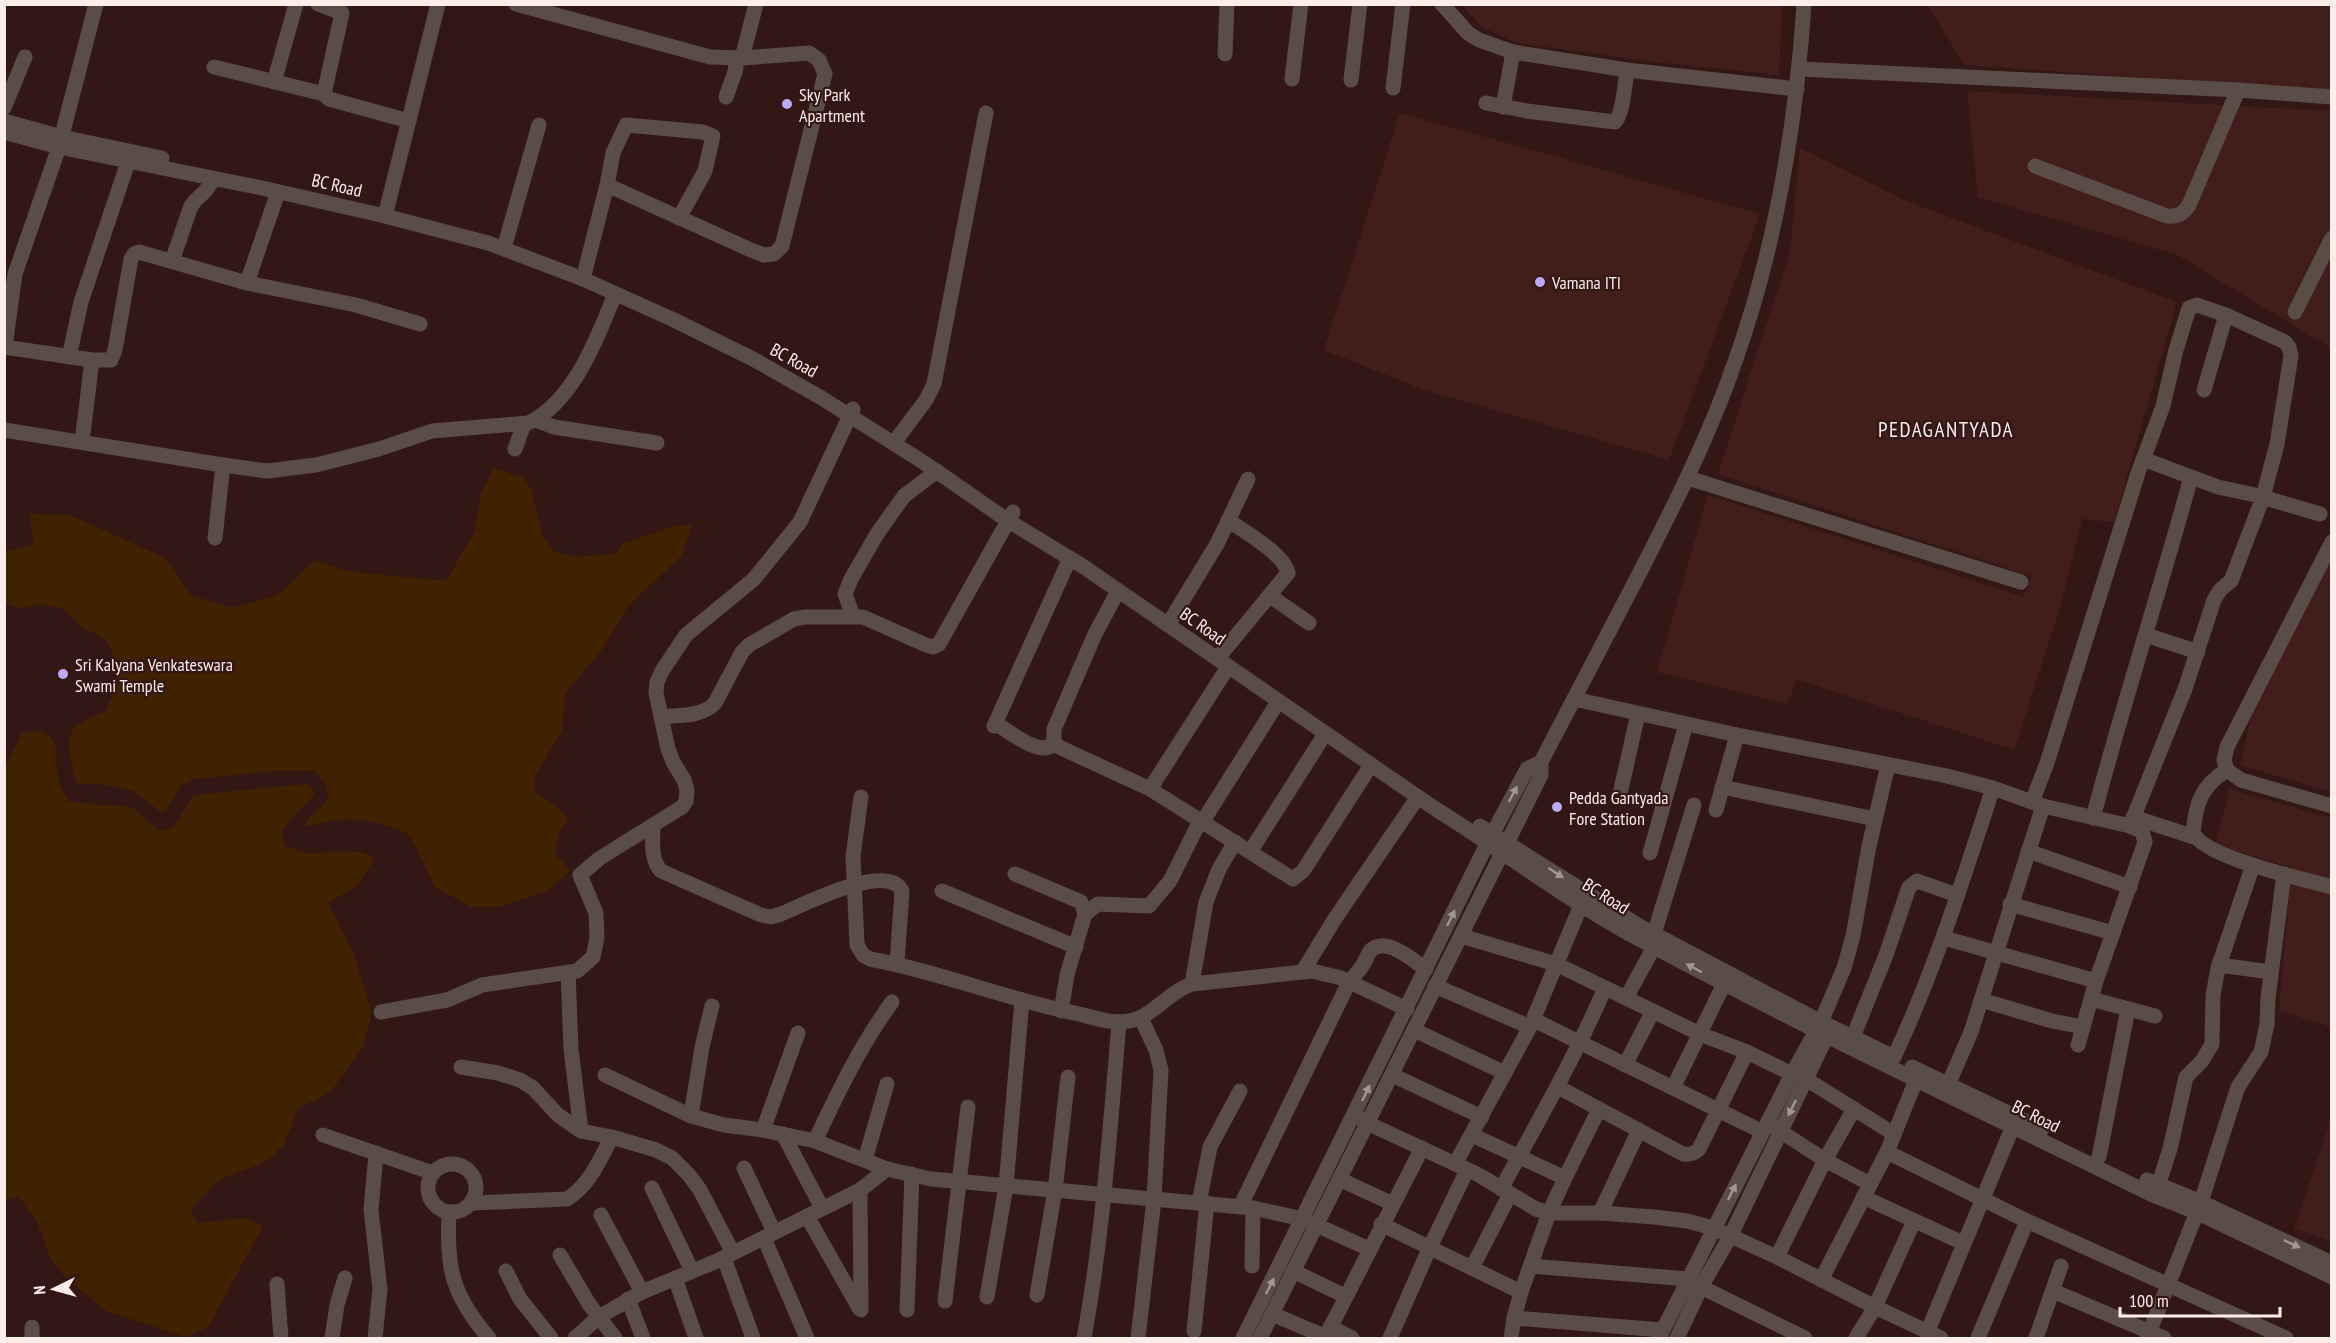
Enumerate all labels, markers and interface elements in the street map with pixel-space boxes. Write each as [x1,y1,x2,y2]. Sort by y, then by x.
place label: Sky Park Apartment [799,83,865,127]
marker: Sky Park Apartment [780,97,794,111]
street label: BC Road [310,168,364,202]
place label: Vamana ITI [1551,271,1621,294]
marker: Vamana ITI [1533,275,1547,289]
street label: BC Road [766,338,822,382]
district label: PEDAGANTYADA [1878,416,2014,443]
street label: BC Road [1176,602,1230,650]
place label: Sri Kalyana Venkateswara Swami Temple [75,653,233,697]
marker: Sri Kalyana Venkateswara Swami Temple [56,667,70,681]
one-way arrow [1508,786,1518,803]
place label: Pedda Gantyada Fore Station [1569,786,1668,830]
marker: Pedda Gantyada Fore Station [1550,800,1564,814]
one-way arrow [1548,867,1564,878]
street label: BC Road [1578,873,1634,919]
one-way arrow [1447,909,1456,926]
one-way arrow [1685,963,1702,973]
one-way arrow [1361,1084,1370,1101]
street label: BC Road [2008,1095,2064,1137]
one-way arrow [1787,1099,1796,1116]
one-way arrow [1726,1183,1736,1201]
one-way arrow [2283,1239,2301,1249]
north arrow [24,1259,84,1319]
one-way arrow [1265,1278,1274,1295]
scale bar [2120,1280,2280,1318]
text: N [29,1285,49,1295]
text: 100 m [2129,1289,2169,1312]

